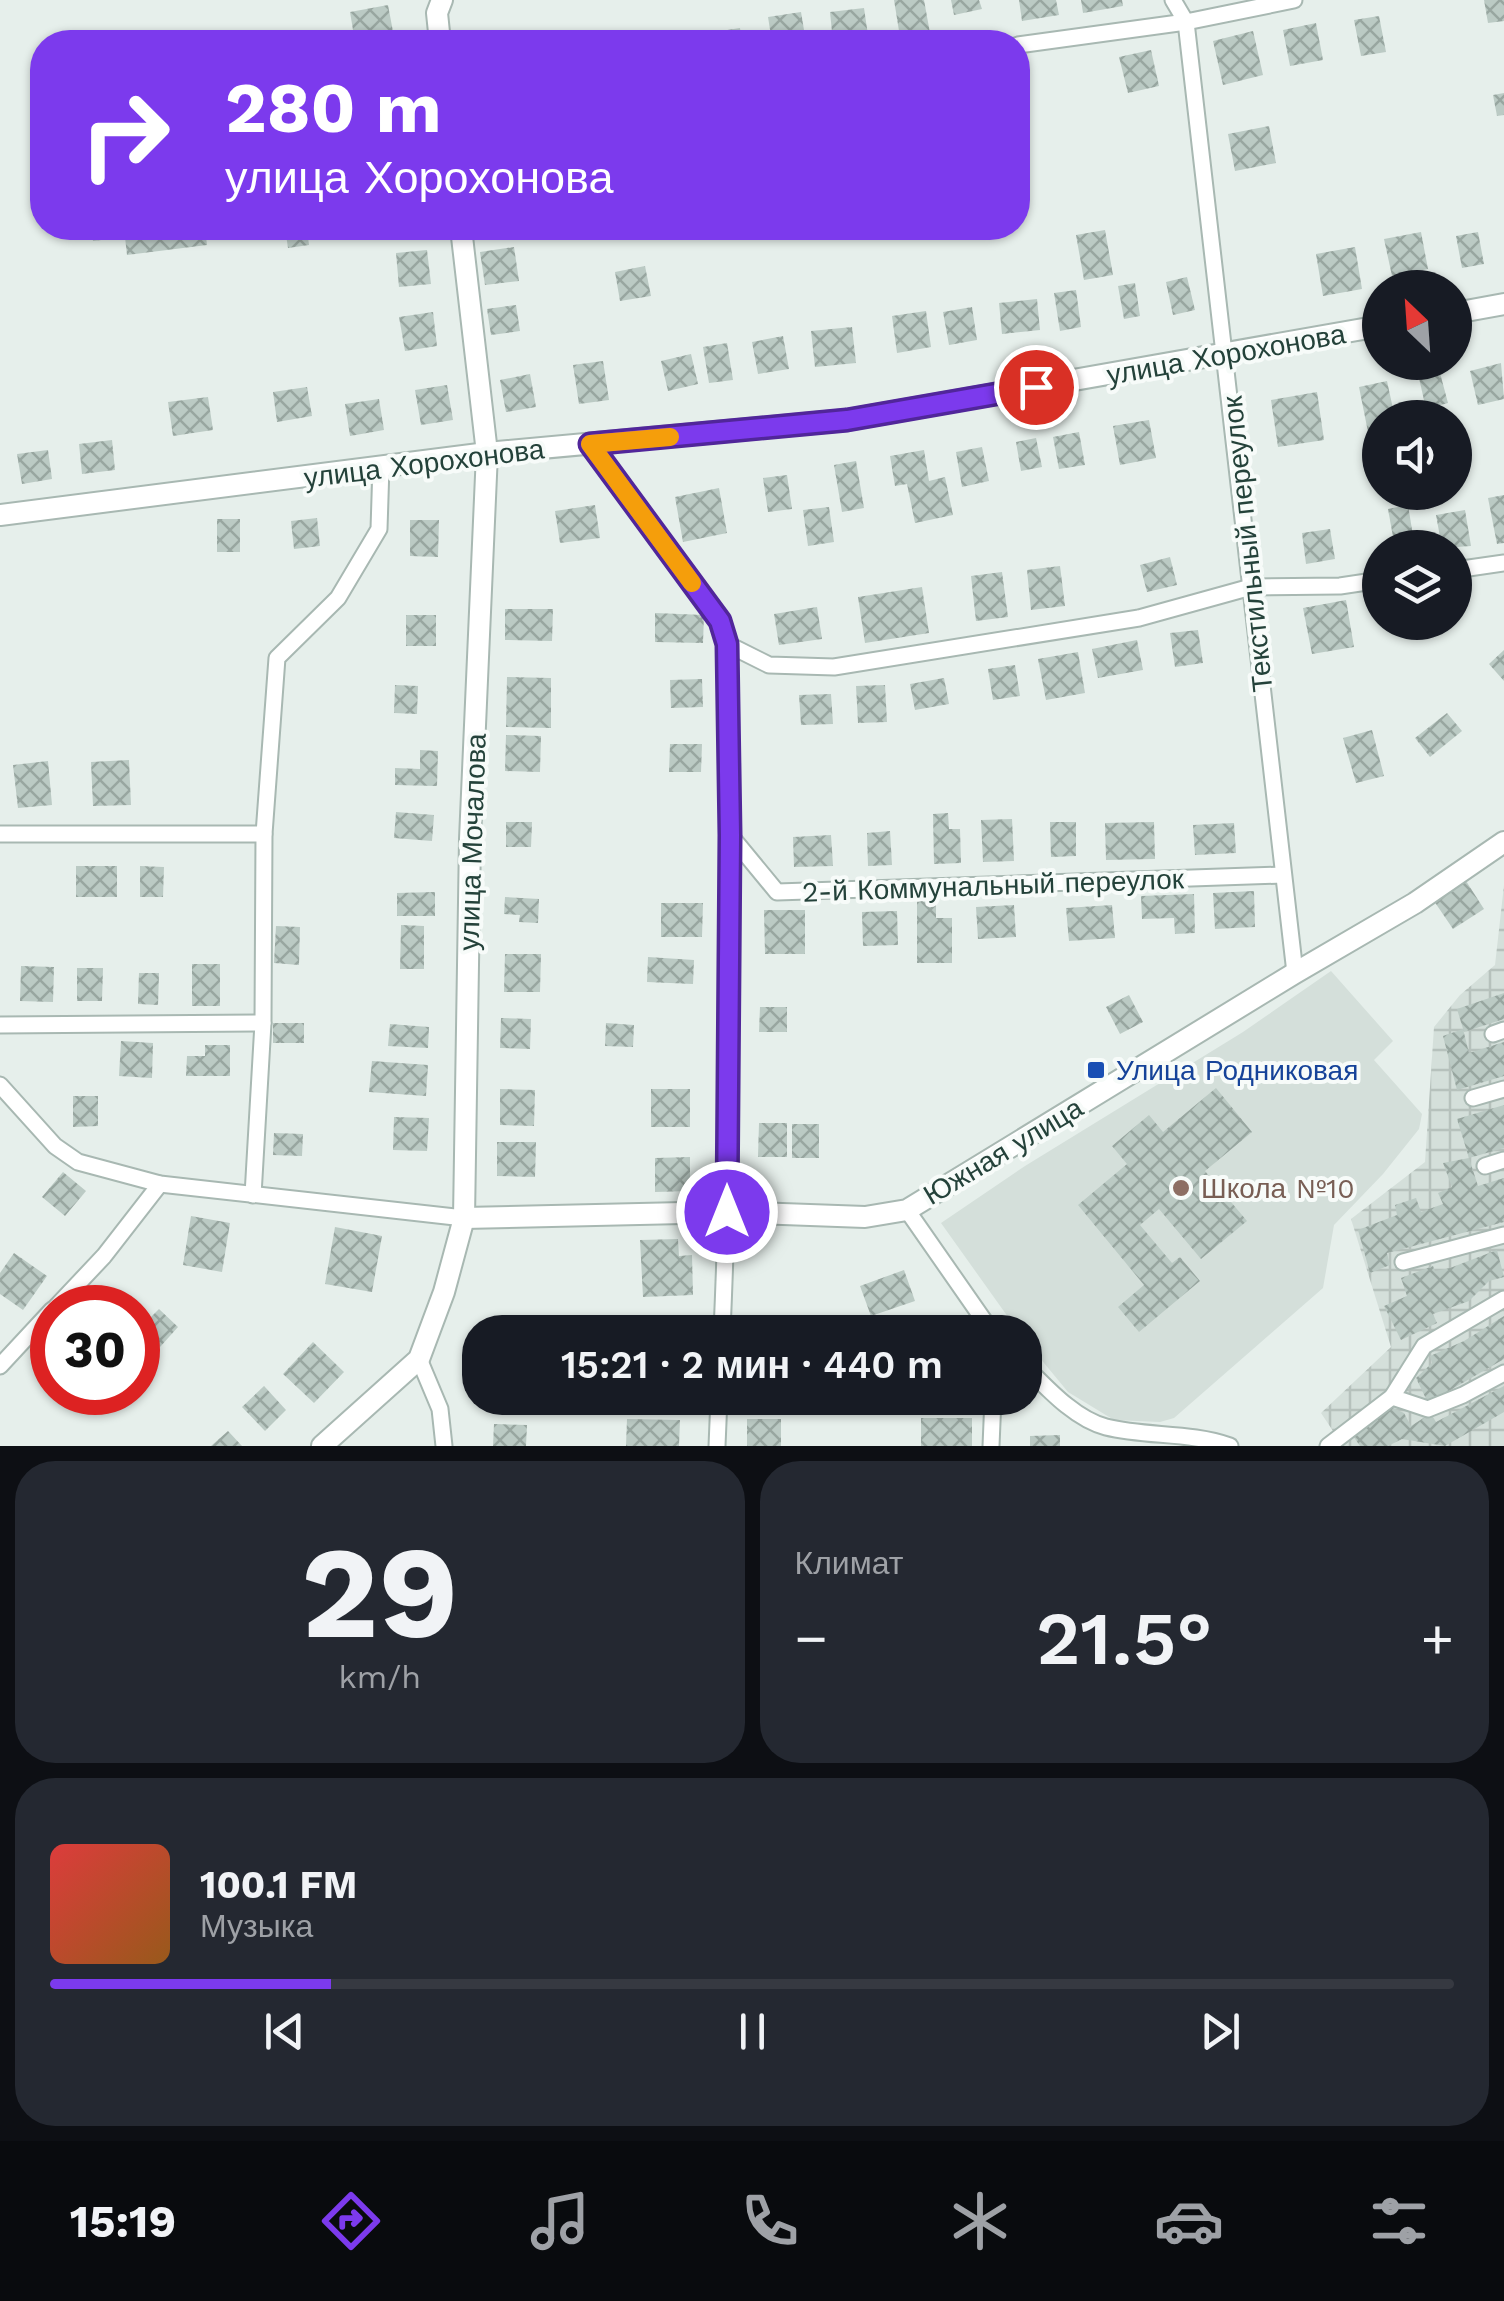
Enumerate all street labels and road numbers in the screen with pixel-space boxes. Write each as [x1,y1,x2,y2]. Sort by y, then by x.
street label: улица Хорохонова [1104,317,1348,392]
street label: Текстильный переулок [1215,394,1279,693]
street label: улица Хорохонова [302,432,546,495]
street label: улица Мочалова [452,732,493,951]
street label: 2-й Коммунальный переулок [802,862,1185,909]
street label: Южная улица [918,1091,1089,1212]

